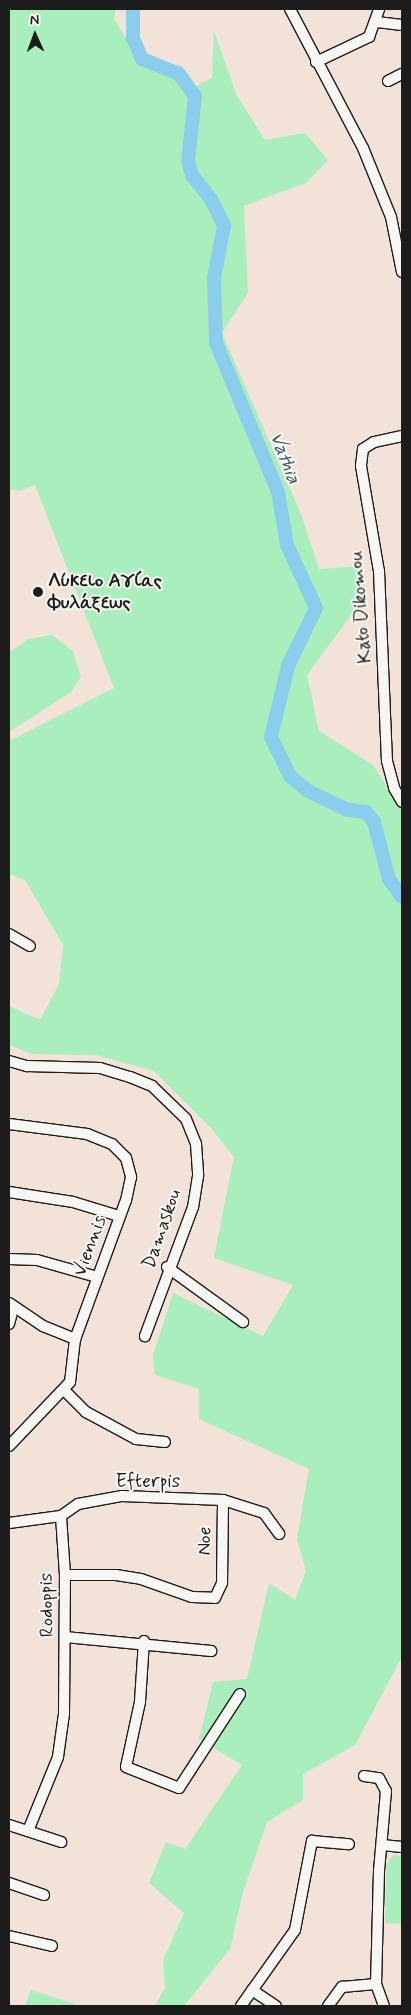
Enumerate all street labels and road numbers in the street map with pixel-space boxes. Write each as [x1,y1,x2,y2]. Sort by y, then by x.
street label: Kato Dikomou [345,550,377,664]
street label: Damaskou [138,1186,186,1272]
street label: Viennis [69,1213,111,1279]
street label: Efterpis [116,1471,180,1493]
street label: Noe [193,1526,217,1556]
street label: Rodoppis [35,1573,59,1637]

